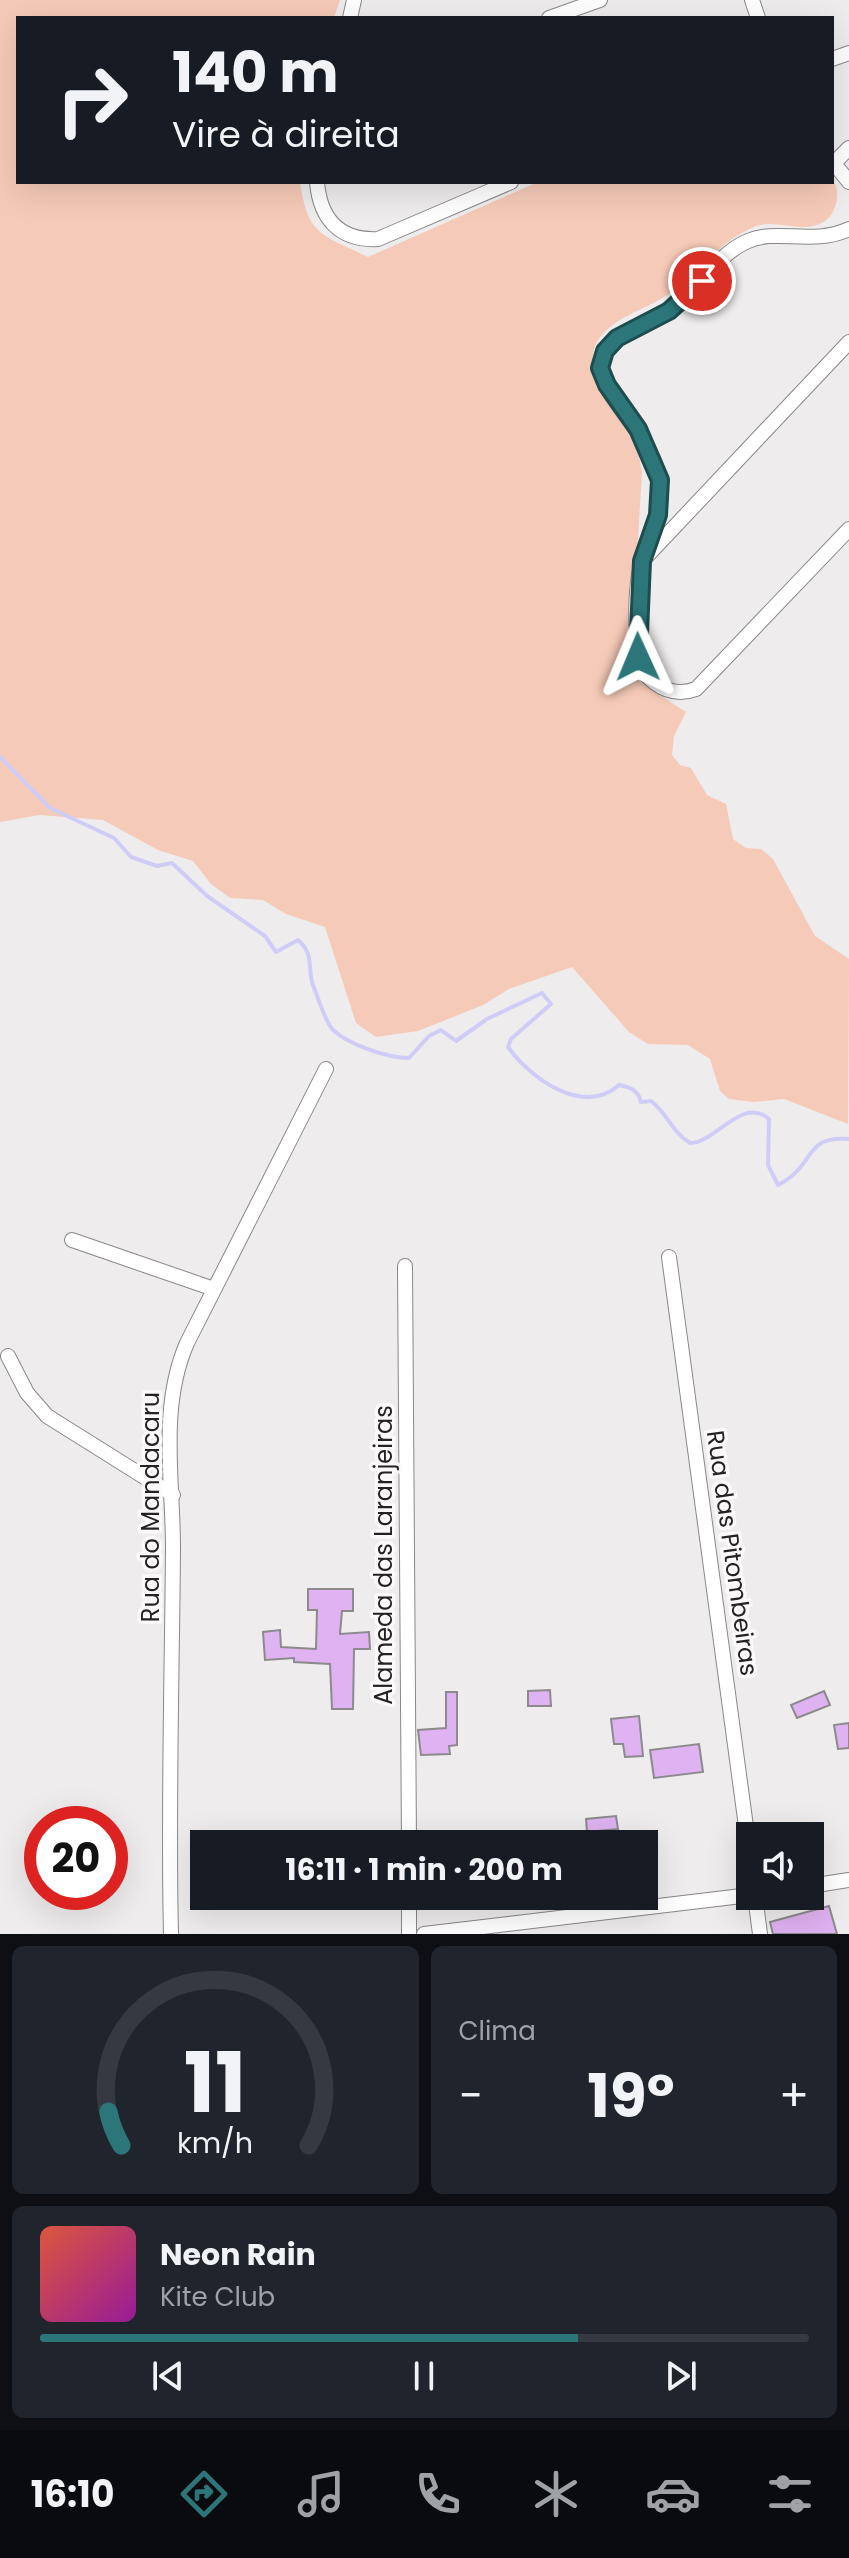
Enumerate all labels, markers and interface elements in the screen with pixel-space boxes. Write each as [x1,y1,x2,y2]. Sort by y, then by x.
text: 140 m [172,33,339,112]
icon: right [40,48,144,152]
text: Vire à direita [172,109,400,160]
pin [668,247,736,315]
icon: arrive [680,259,724,303]
position arrow [596,615,680,699]
street label: Rua do Mandacaru [134,1392,167,1622]
street label: Alameda das Laranjeiras [367,1405,400,1705]
street label: Rua das Pitombeiras [699,1428,766,1678]
speed limit sign: 20 [24,1806,128,1910]
map controls [736,1822,824,1910]
button: sound [736,1822,824,1910]
text: 16:11 · 1 min · 200 m [285,1848,563,1891]
text: Clima [459,2013,536,2049]
text: 11 [184,2025,247,2141]
text: 19° [587,2054,674,2138]
text: − [459,2065,483,2126]
text: + [779,2065,809,2126]
text: km/h [177,2123,253,2163]
text: Neon Rain [160,2233,316,2276]
text: Kite Club [160,2279,275,2315]
icon: previous [146,2354,190,2398]
icon: pause [402,2354,446,2398]
icon: next [659,2354,703,2398]
icon: directions [176,2466,232,2522]
icon: music [293,2466,349,2522]
icon: phone [410,2466,466,2522]
icon: climate [528,2466,584,2522]
icon: car [645,2466,701,2522]
icon: filters [762,2466,818,2522]
text: 16:10 [31,2469,114,2520]

